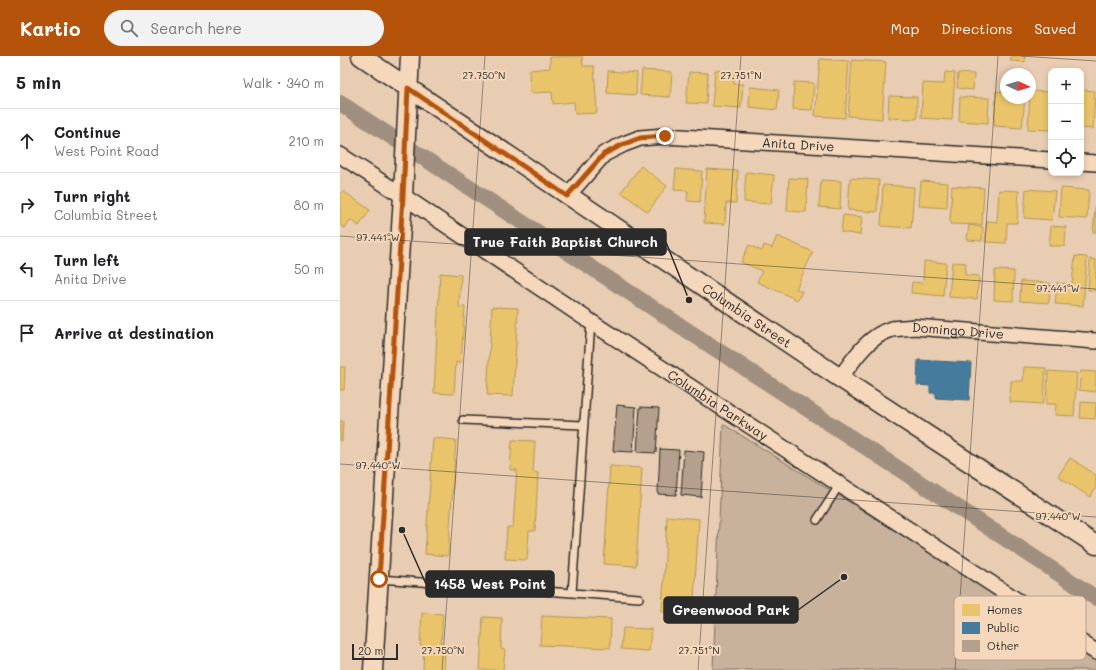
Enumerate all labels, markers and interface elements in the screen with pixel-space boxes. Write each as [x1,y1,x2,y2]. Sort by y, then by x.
search box [104,10,384,46]
text: Kartio [20,16,80,41]
icon: search [118,17,140,39]
text: Search here [150,18,242,38]
text: Map [891,19,919,38]
text: Directions [941,19,1012,38]
text: Saved [1034,19,1076,38]
text: 27.750°N [463,68,505,82]
text: 27.751°N [720,68,762,82]
north arrow [1000,68,1036,104]
map controls [1048,68,1084,176]
button: + [1048,68,1084,104]
text: 5 min [16,71,61,93]
text: Walk · 340 m [243,74,324,91]
button: − [1048,104,1084,140]
text: Continue [54,122,121,142]
route end [656,127,674,145]
icon: ahead [16,130,38,152]
text: 210 m [288,132,324,149]
street label: Anita Drive [762,133,835,155]
button: locate [1048,140,1084,176]
text: West Point Road [54,142,159,159]
text: Turn right [54,186,131,206]
icon: right [16,194,38,216]
text: 80 m [294,196,324,213]
text: Columbia Street [54,206,158,223]
callout: True Faith Baptist Church [465,229,666,255]
text: 97.441°W [356,230,400,244]
text: True Faith Baptist Church [472,232,658,251]
text: Turn left [54,250,119,270]
icon: left [16,258,38,280]
text: 50 m [294,260,324,277]
text: Anita Drive [54,270,127,287]
street label: Columbia Street [699,279,795,351]
text: 97.441°W [1036,281,1080,295]
street label: Domingo Drive [911,318,1005,342]
icon: arrive [16,322,38,344]
text: Arrive at destination [54,323,214,343]
street label: Columbia Parkway [665,365,772,444]
text: 97.440°W [356,458,401,472]
text: 97.440°W [1036,509,1081,523]
route start [370,570,388,588]
callout: 1458 West Point [426,571,554,597]
text: 1458 West Point [434,574,546,593]
legend [954,596,1086,660]
callout: Greenwood Park [664,597,798,623]
text: Greenwood Park [672,600,790,619]
text: Homes [987,602,1022,617]
text: Public [987,620,1019,635]
text: Other [987,638,1019,653]
scale bar [352,642,398,661]
text: 20 m [358,643,383,658]
text: 27.750°N [422,643,464,657]
text: 27.751°N [678,643,720,657]

